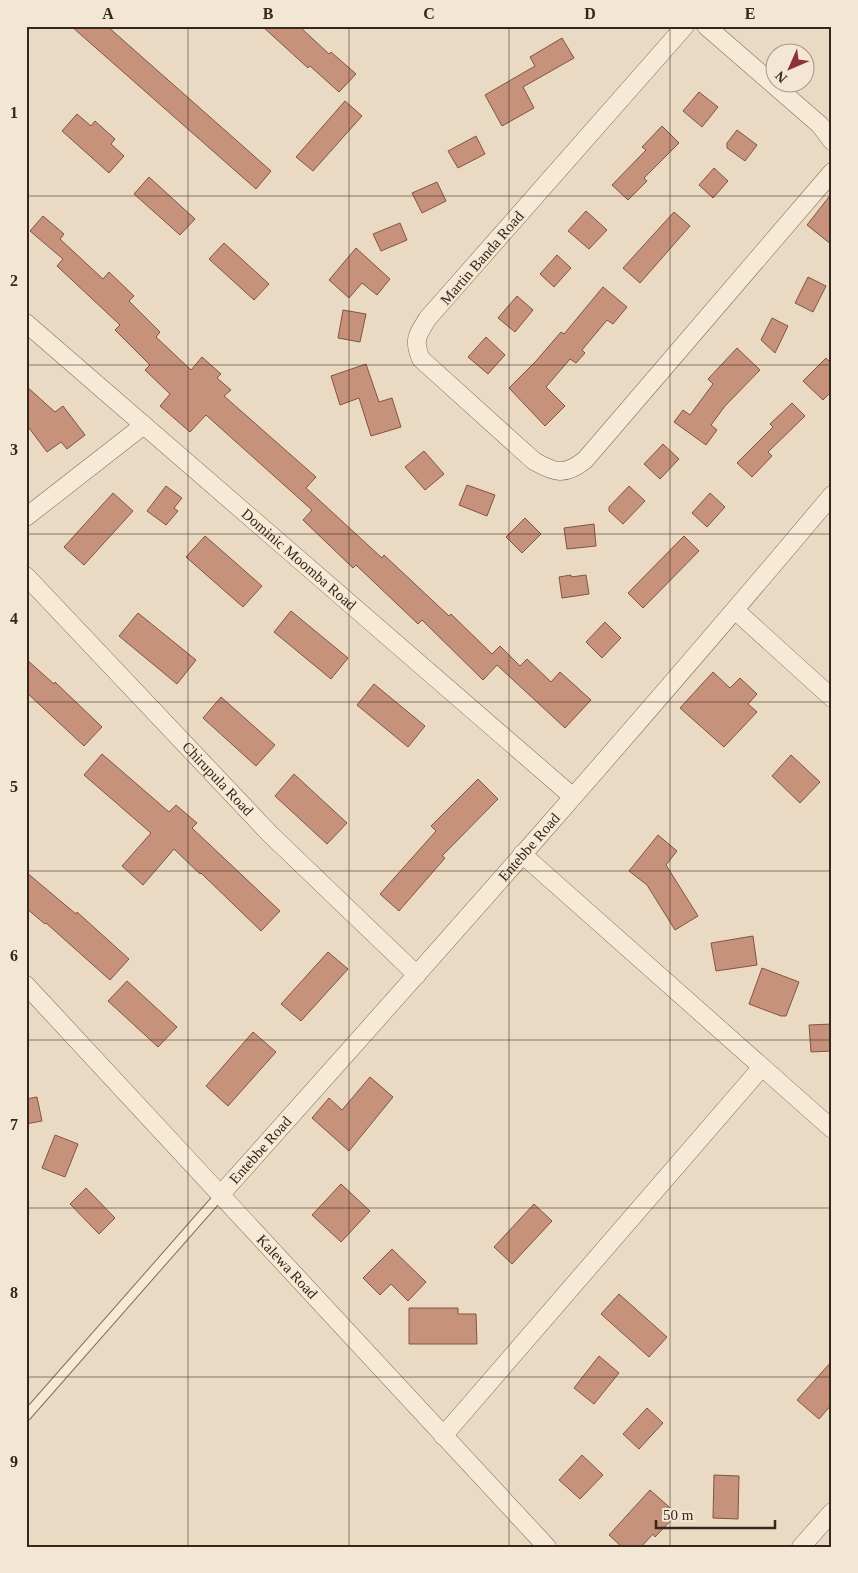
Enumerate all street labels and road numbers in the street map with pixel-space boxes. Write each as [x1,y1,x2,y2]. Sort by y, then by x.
street label: Martin Banda Road [437,208,527,308]
street label: Dominic Moomba Road [238,506,360,614]
street label: Chirupula Road [179,739,257,819]
street label: Entebbe Road [495,810,563,884]
street label: Entebbe Road [226,1113,295,1187]
street label: Kalewa Road [254,1231,321,1302]

